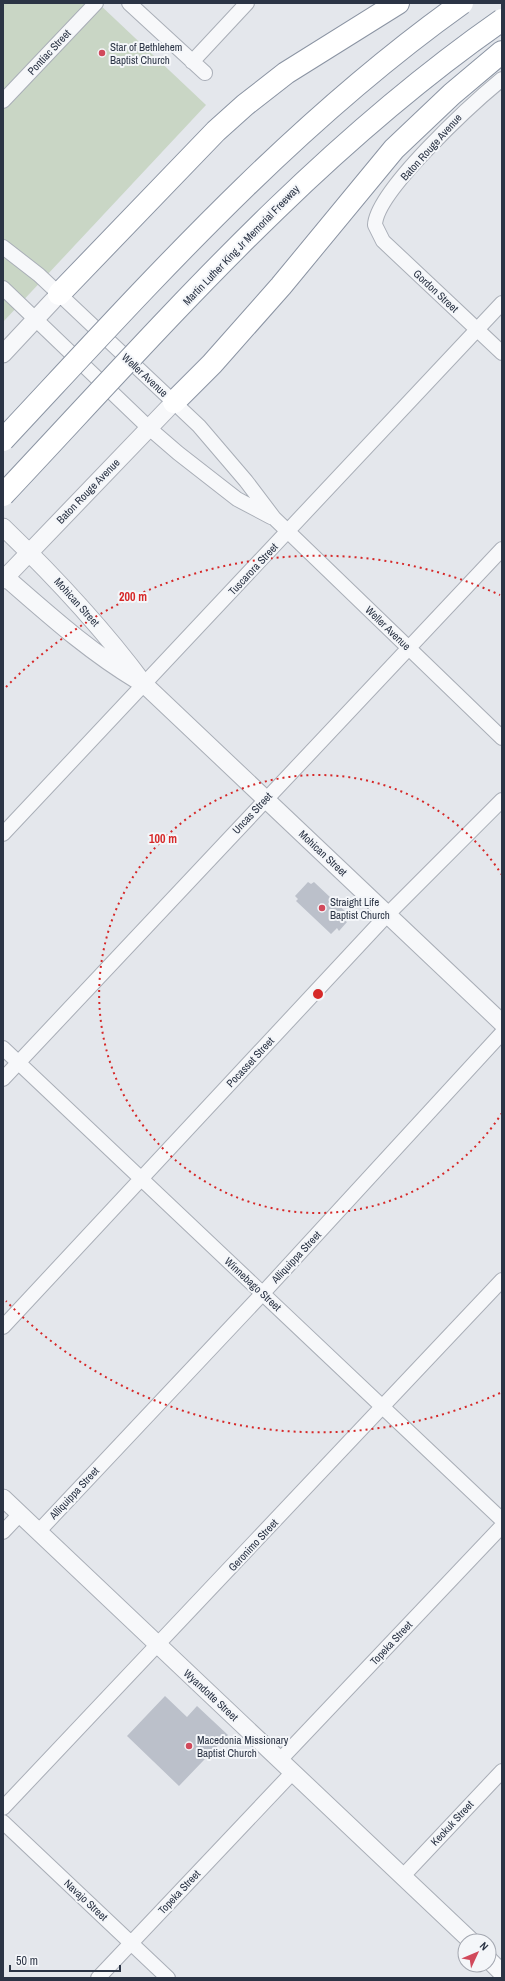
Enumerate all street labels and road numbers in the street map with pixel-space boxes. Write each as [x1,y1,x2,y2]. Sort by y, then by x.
street label: Pontiac Street [24,26,74,78]
street label: Baton Rouge Avenue [397,111,465,183]
street label: Martin Luther King Jr Memorial Freeway [180,182,303,308]
street label: Gordon Street [411,267,462,316]
street label: Weller Avenue [119,350,171,400]
street label: Baton Rouge Avenue [53,456,123,526]
street label: Tuscarora Street [225,540,281,598]
street label: Mohican Street [51,575,103,630]
street label: Weller Avenue [362,603,414,653]
street label: Uncas Street [229,789,275,837]
street label: Mohican Street [296,827,351,879]
street label: Pocasset Street [223,1034,277,1090]
street label: Alliquippa Street [267,1227,324,1287]
street label: Winnebago Street [222,1254,285,1314]
street label: Alliquippa Street [45,1463,102,1523]
street label: Geronimo Street [225,1515,281,1574]
street label: Topeka Street [367,1618,415,1668]
street label: Wyandotte Street [181,1666,242,1724]
street label: Keokuk Street [428,1797,477,1848]
street label: Topeka Street [155,1867,203,1917]
street label: Navajo Street [61,1876,111,1924]

